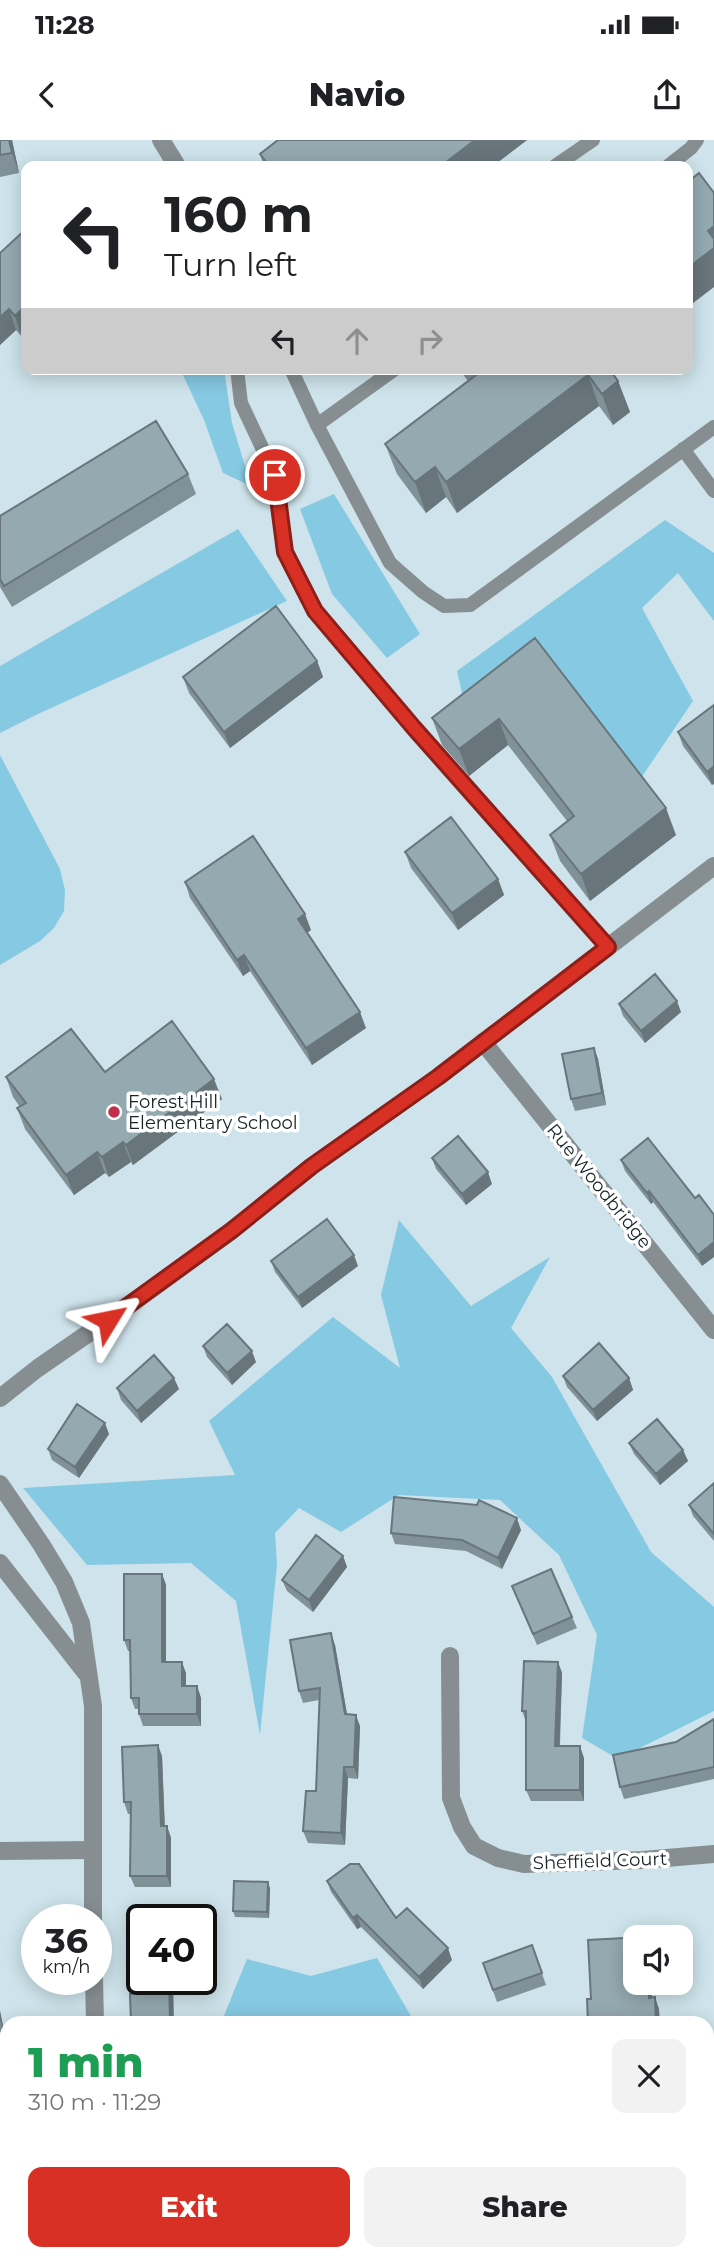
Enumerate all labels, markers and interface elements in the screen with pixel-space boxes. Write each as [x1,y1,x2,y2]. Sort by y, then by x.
text: 11:28 [35,9,95,41]
text: Navio [309,75,405,114]
icon: back [28,76,66,114]
icon: share [648,76,686,114]
text: 160 m [164,185,313,244]
icon: left [49,189,140,280]
text: Turn left [164,245,298,284]
icon: left [265,322,303,360]
icon: ahead [338,322,376,360]
icon: right [411,322,449,360]
pin [245,445,305,505]
icon: arrive [256,456,294,494]
place label: Forest Hill Elementary School [128,1091,298,1134]
marker: Forest Hill Elementary School [106,1104,122,1120]
street label: Rue Woodbridge [542,1119,656,1253]
position arrow [71,1283,145,1357]
street label: Sheffield Court [532,1848,668,1874]
speed limit sign: 40 [126,1904,217,1995]
text: 36 [45,1919,88,1962]
map controls [623,1925,693,1995]
button: sound [623,1925,693,1995]
text: km/h [42,1956,91,1978]
text: 1 min [28,2036,144,2088]
button: close [612,2039,686,2113]
text: 310 m · 11:29 [28,2088,161,2116]
button: Exit [28,2167,350,2247]
button: Share [364,2167,686,2247]

